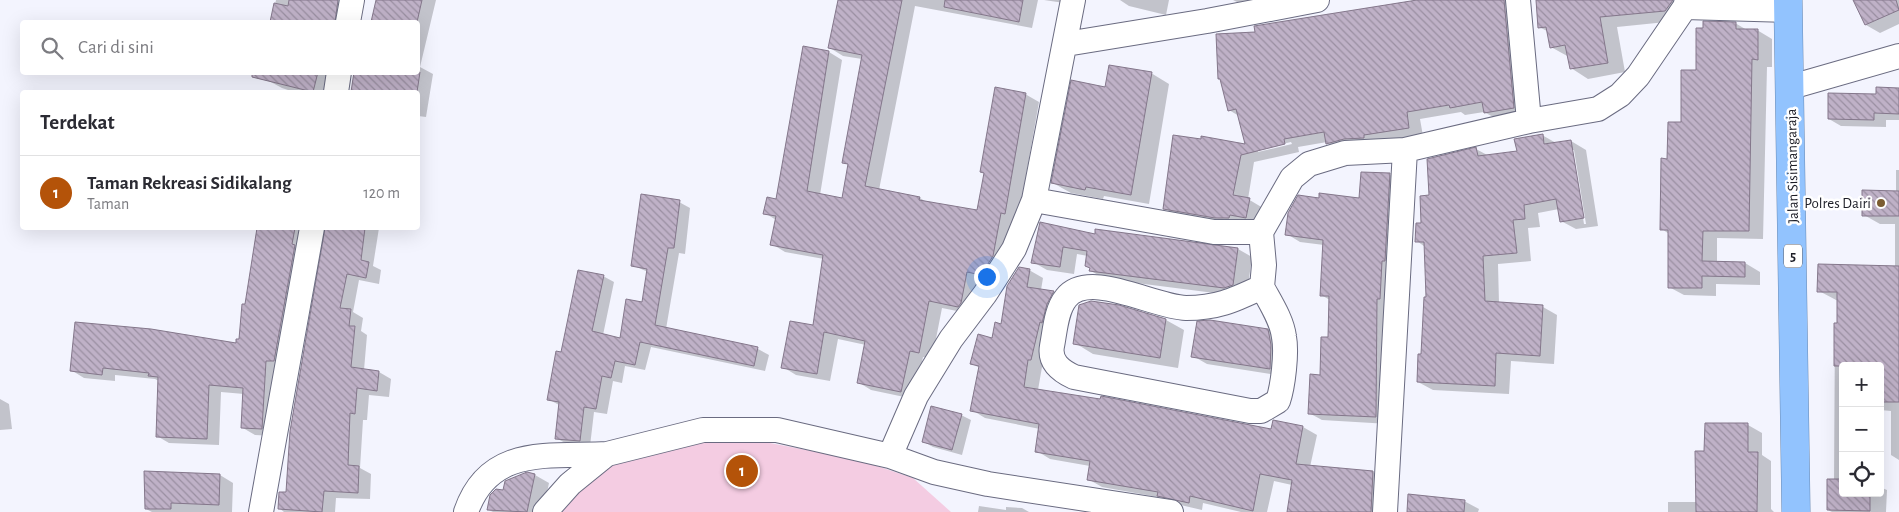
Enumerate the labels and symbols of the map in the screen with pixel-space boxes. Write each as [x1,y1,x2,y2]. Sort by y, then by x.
street label: Jalan Sisimangaraja [1784,108,1801,224]
place label: Polres Dairi [1804,196,1871,211]
marker: Polres Dairi [1875,197,1887,209]
road number: 5 [1784,245,1802,268]
your location [974,264,1000,290]
pin: 1 [726,452,758,490]

